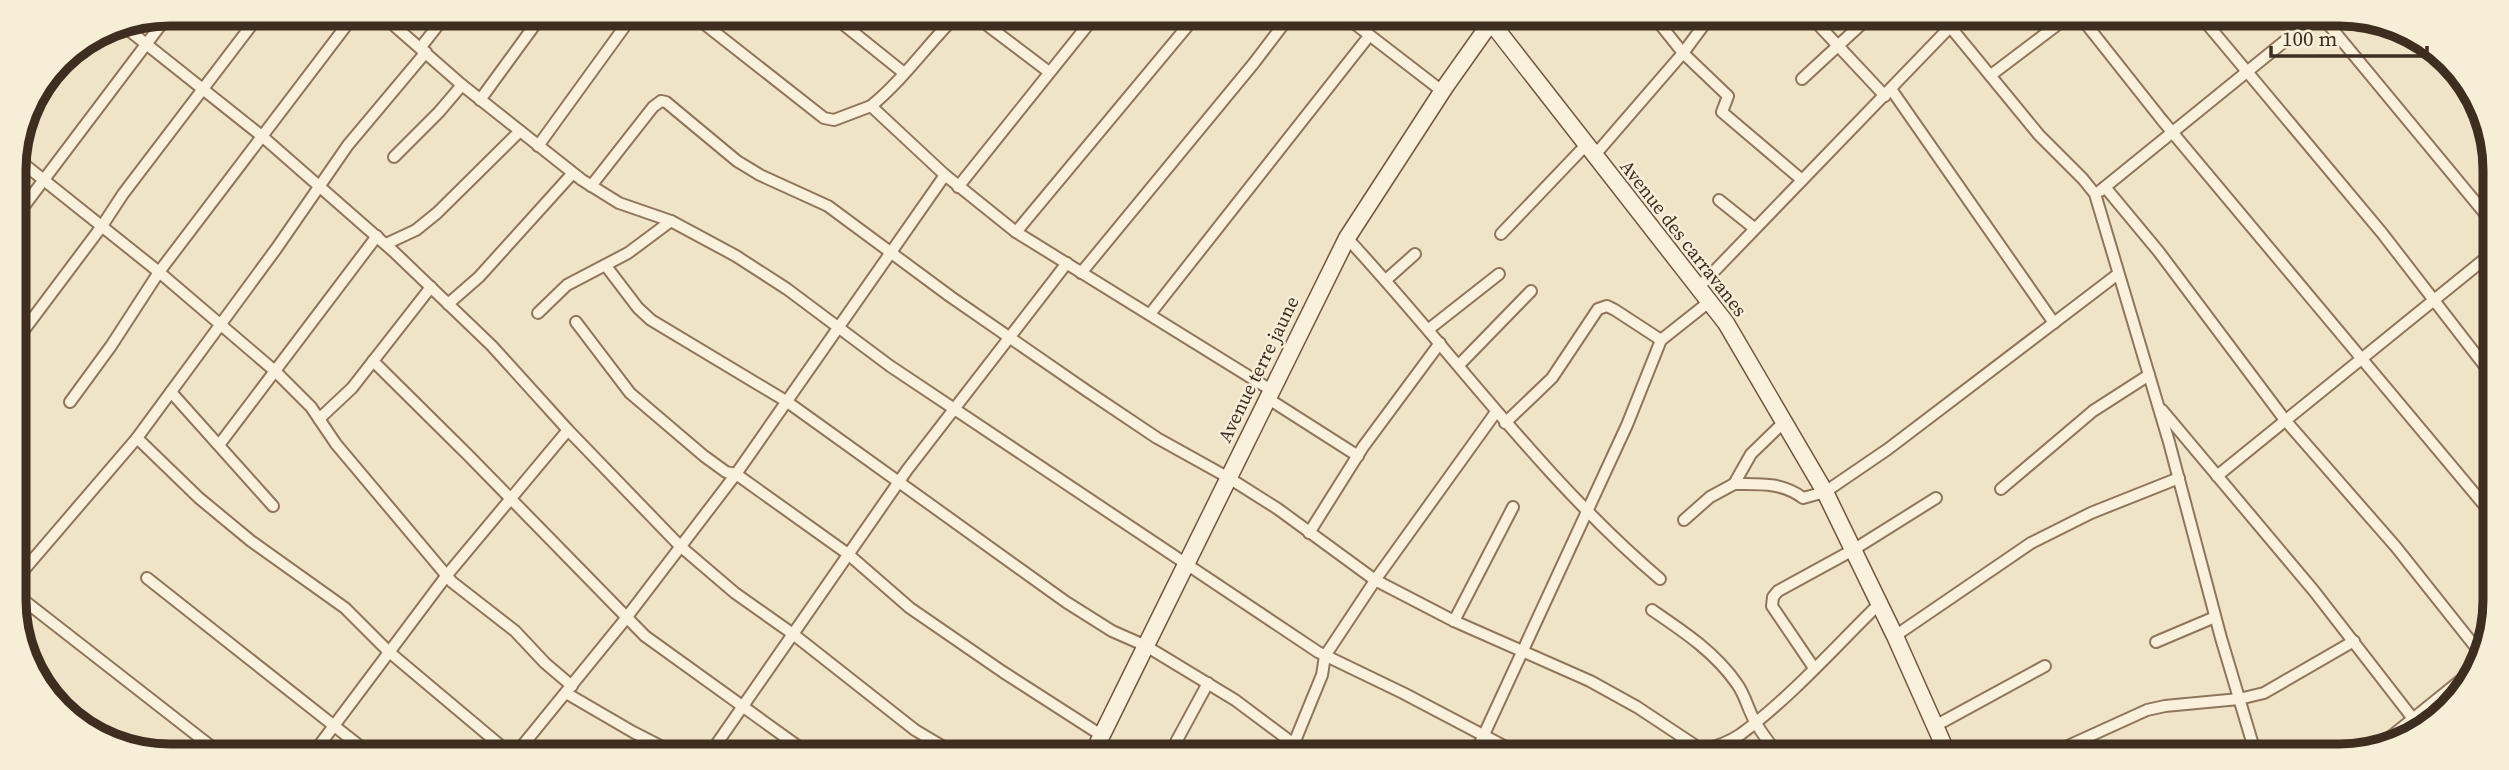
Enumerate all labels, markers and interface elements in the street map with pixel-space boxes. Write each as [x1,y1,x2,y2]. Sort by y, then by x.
scale bar [2271,14,2427,58]
text: 100 m [2282,24,2337,53]
street label: Avenue des carravanes [1615,154,1753,322]
street label: Avenue terre jaune [1211,291,1305,447]

